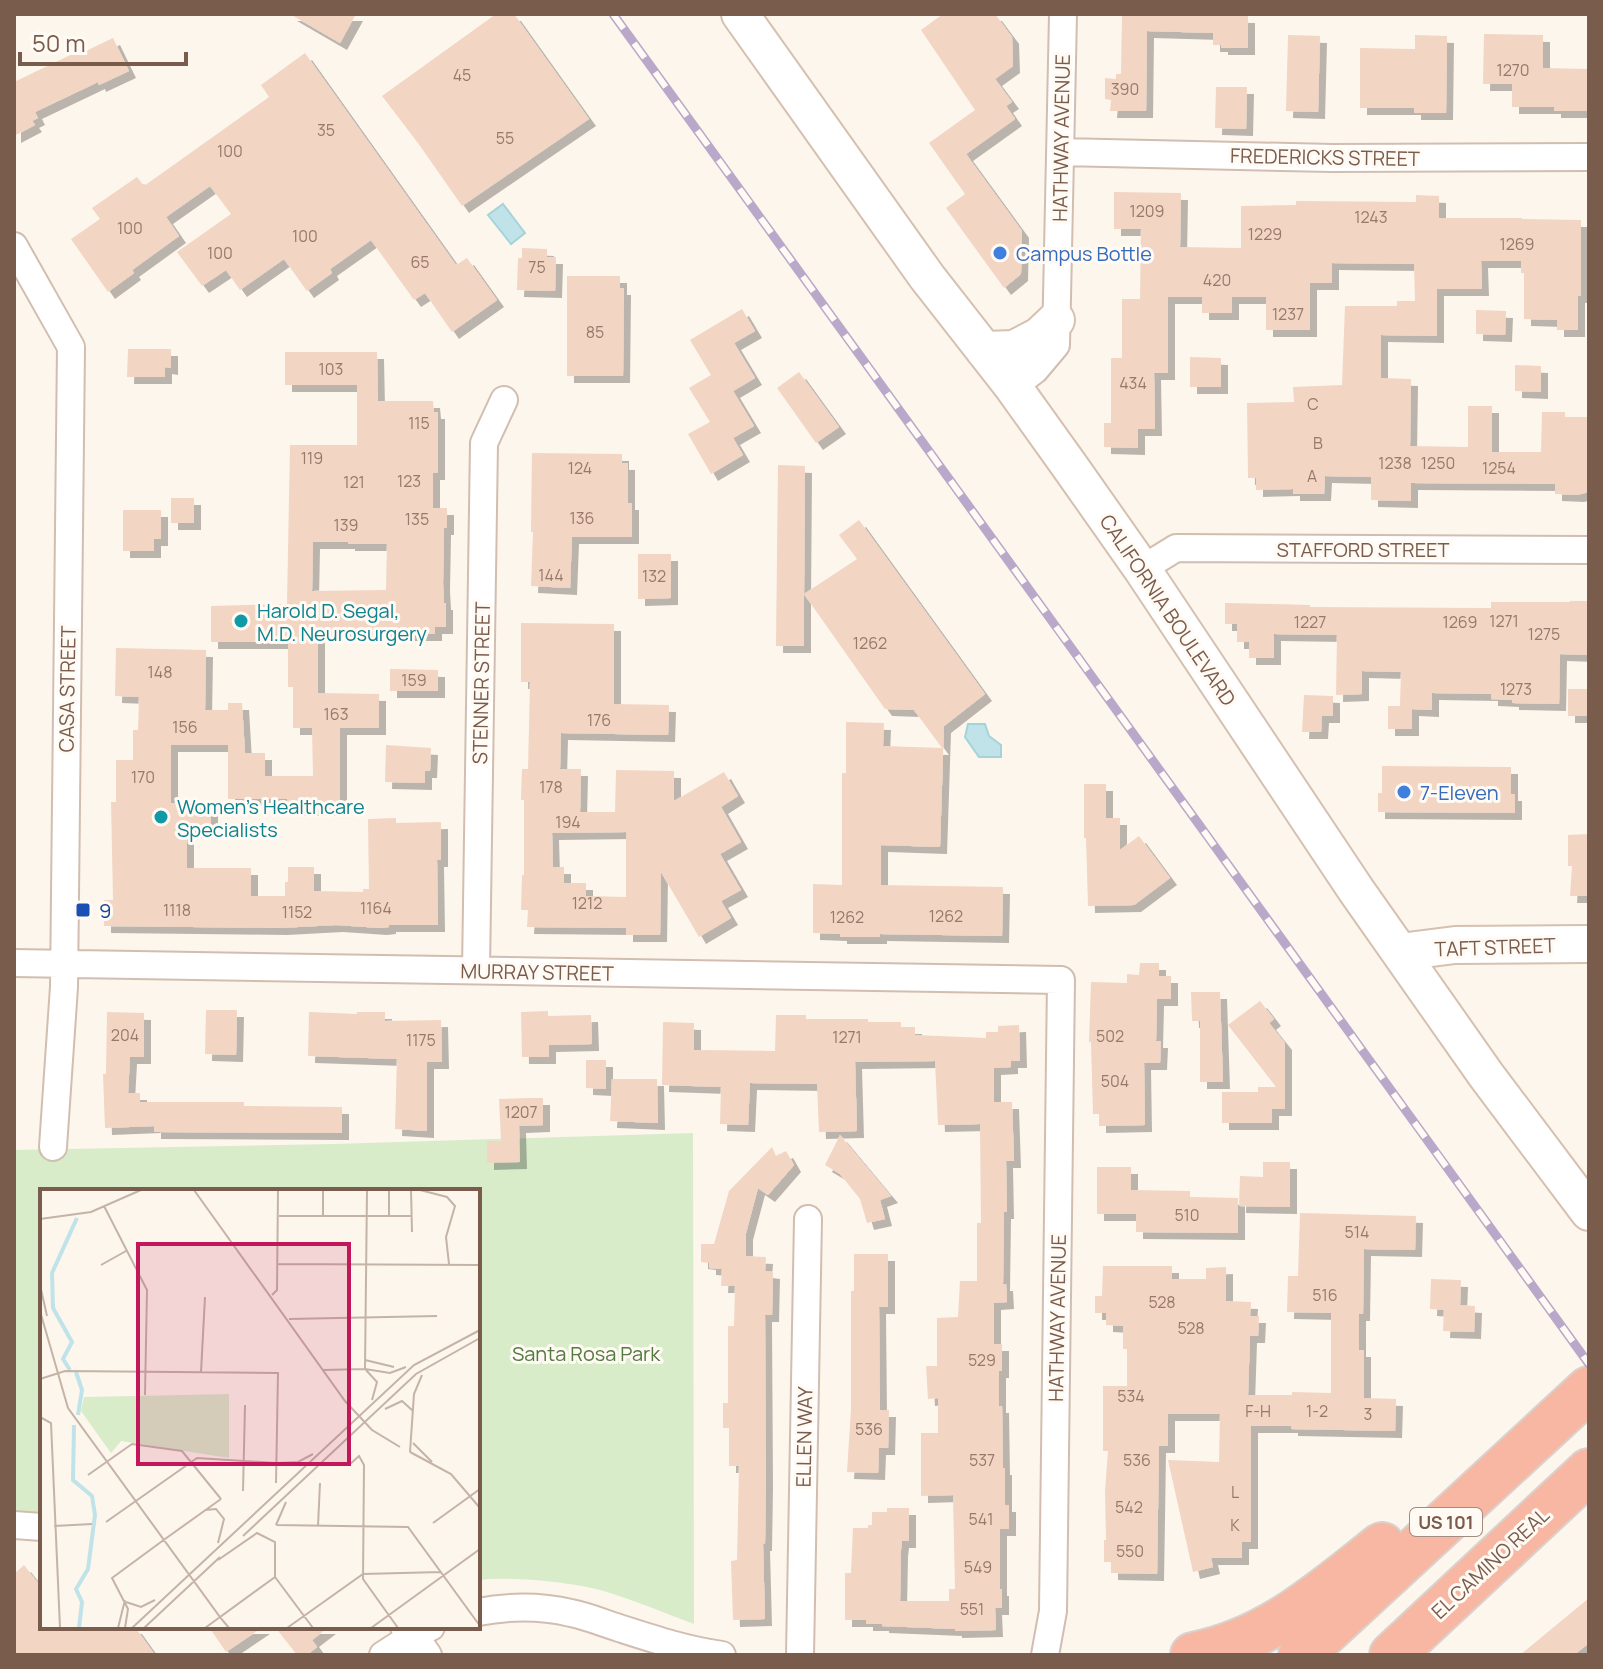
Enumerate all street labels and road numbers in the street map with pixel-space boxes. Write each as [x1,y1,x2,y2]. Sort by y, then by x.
street label: HATHWAY AVENUE [1046,54,1076,222]
street label: FREDERICKS STREET [1230,142,1420,172]
street label: CALIFORNIA BOULEVARD [1094,509,1242,711]
street label: STAFFORD STREET [1277,536,1449,563]
street label: STENNER STREET [466,601,496,765]
street label: CASA STREET [52,625,82,753]
street label: TAFT STREET [1434,931,1556,963]
street label: MURRAY STREET [460,957,614,987]
street label: HATHWAY AVENUE [1042,1234,1072,1402]
street label: ELLEN WAY [790,1385,818,1488]
street label: EL CAMINO REAL [1425,1501,1555,1625]
road number: US 101 [1410,1508,1482,1536]

